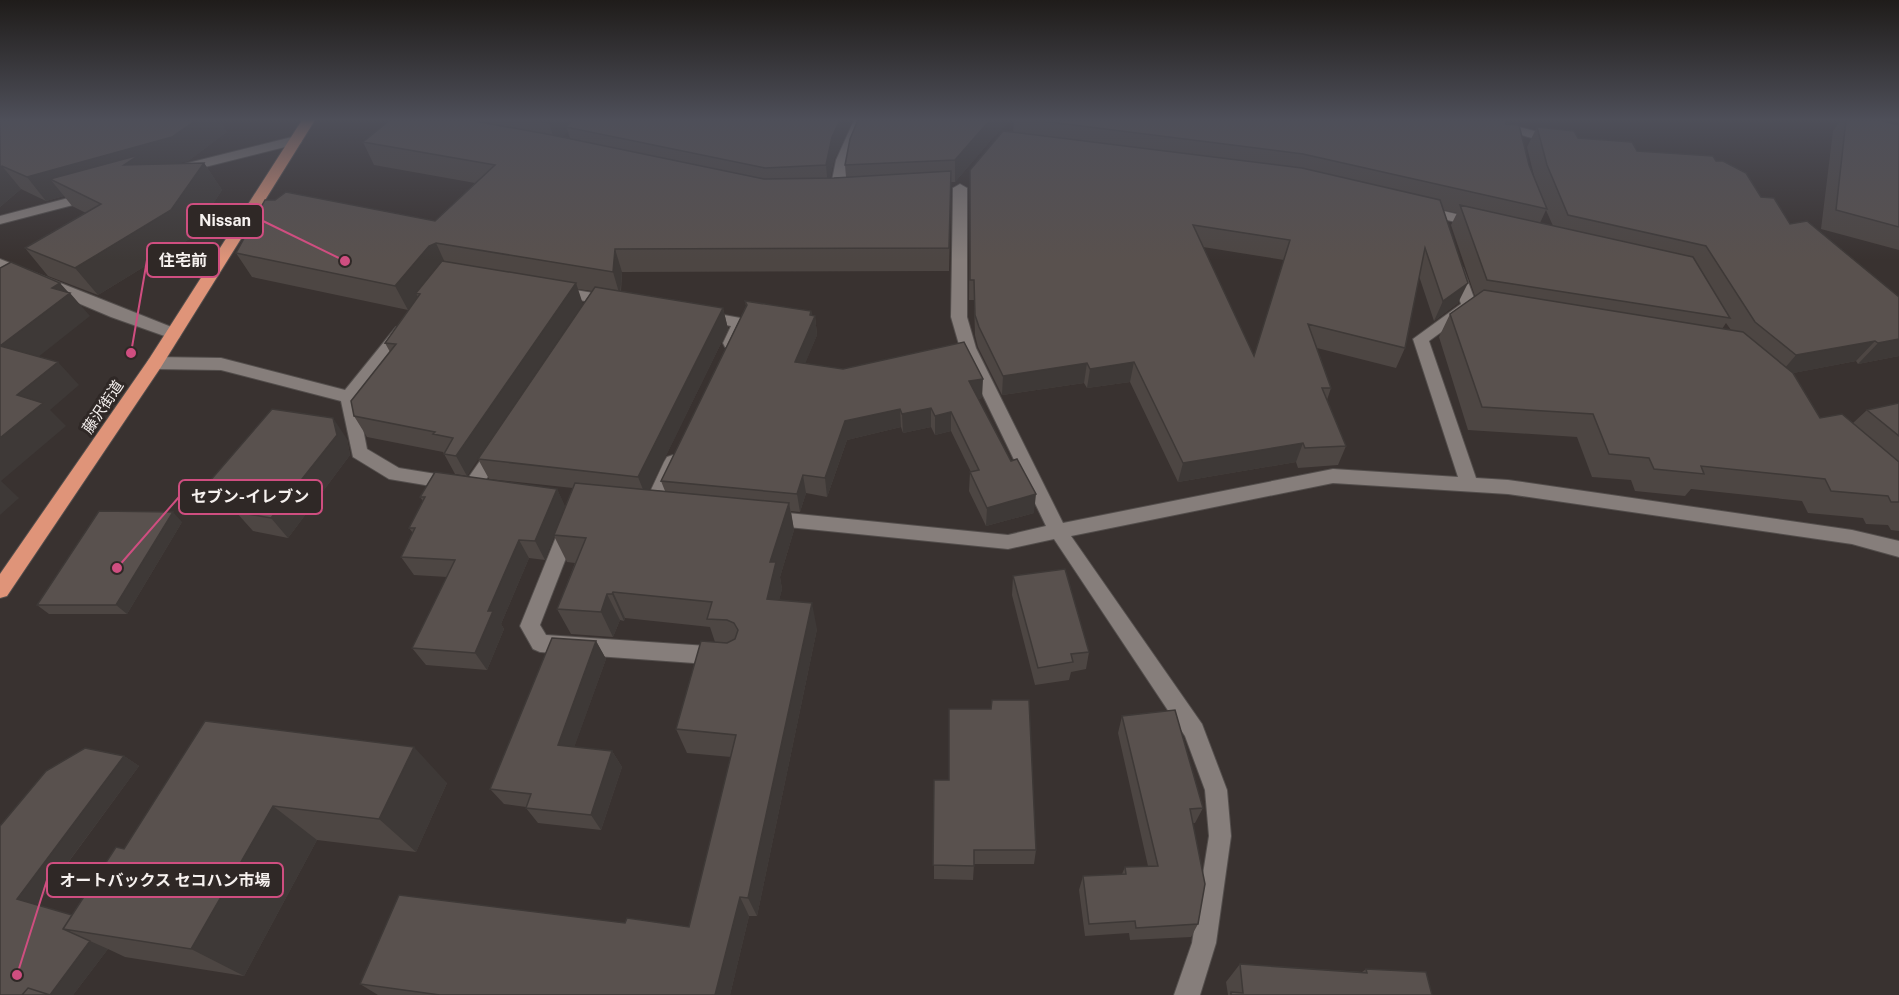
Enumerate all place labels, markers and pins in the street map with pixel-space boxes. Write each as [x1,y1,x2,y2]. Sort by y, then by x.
callout: Nissan [187,204,263,238]
callout: 住宅前 [147,243,219,277]
callout: セブン-イレブン [179,480,322,514]
callout: オートバックス セコハン市場 [47,863,283,897]

